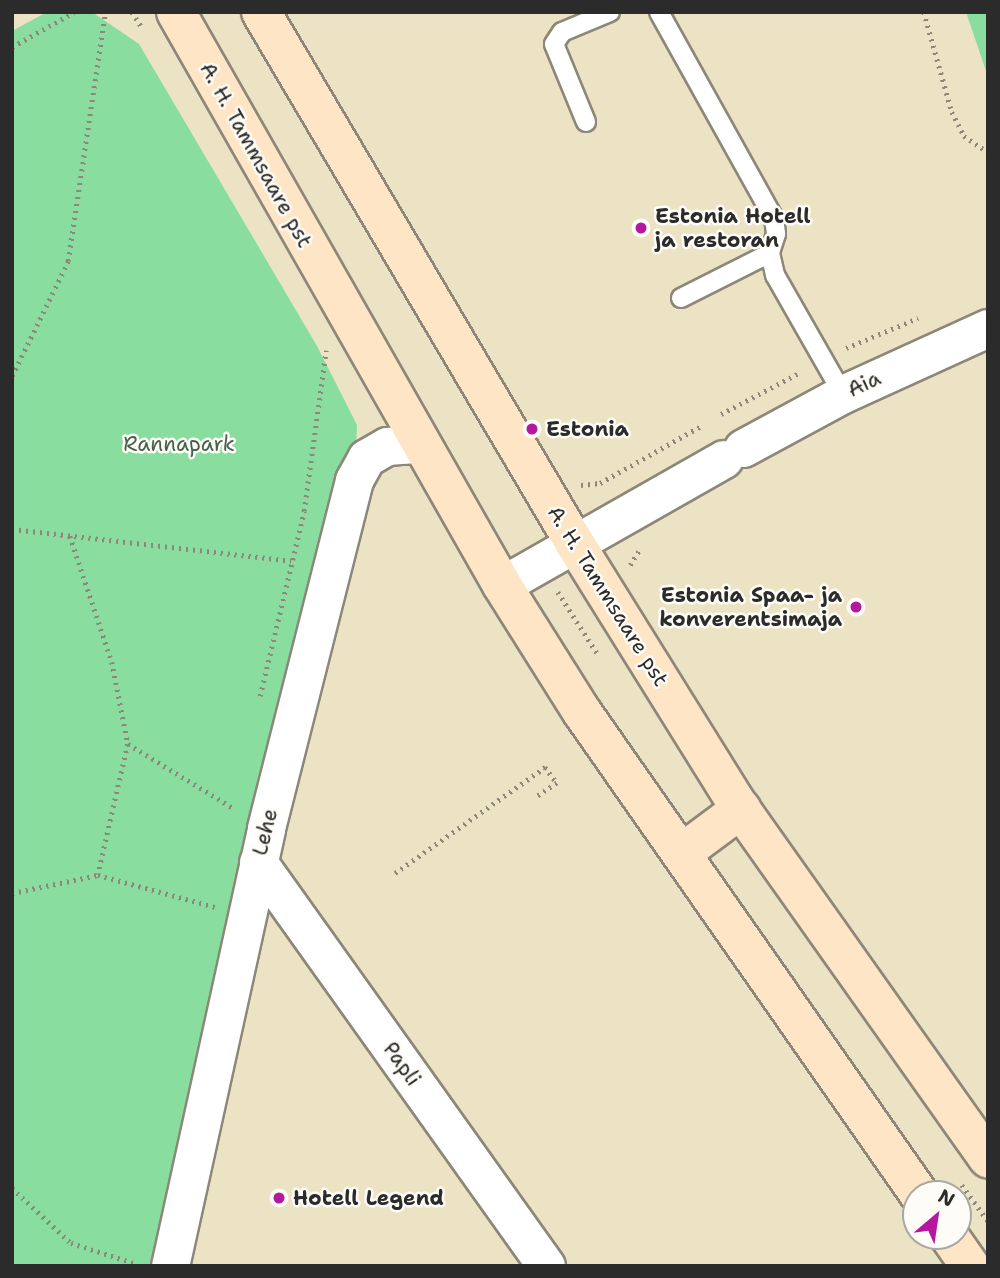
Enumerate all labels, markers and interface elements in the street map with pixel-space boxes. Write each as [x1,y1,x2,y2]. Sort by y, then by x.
street label: A. H. Tammsaare pst [195,58,317,252]
place label: Estonia Hotell ja restoran [655,203,811,253]
marker: Estonia Hotell ja restoran [633,220,649,236]
street label: Aia [843,365,885,403]
place label: Estonia [546,416,629,442]
marker: Estonia [524,421,540,437]
park label: Rannapark [123,431,235,457]
street label: A. H. Tammsaare pst [542,501,674,691]
place label: Estonia Spaa- ja konverentsimaja [659,582,842,632]
marker: Estonia Spaa- ja konverentsimaja [848,599,864,615]
street label: Lehe [247,806,283,858]
street label: Papli [378,1037,426,1091]
north arrow [902,1180,972,1250]
text: N [934,1183,959,1213]
place label: Hotell Legend [293,1185,444,1211]
marker: Hotell Legend [271,1190,287,1206]

